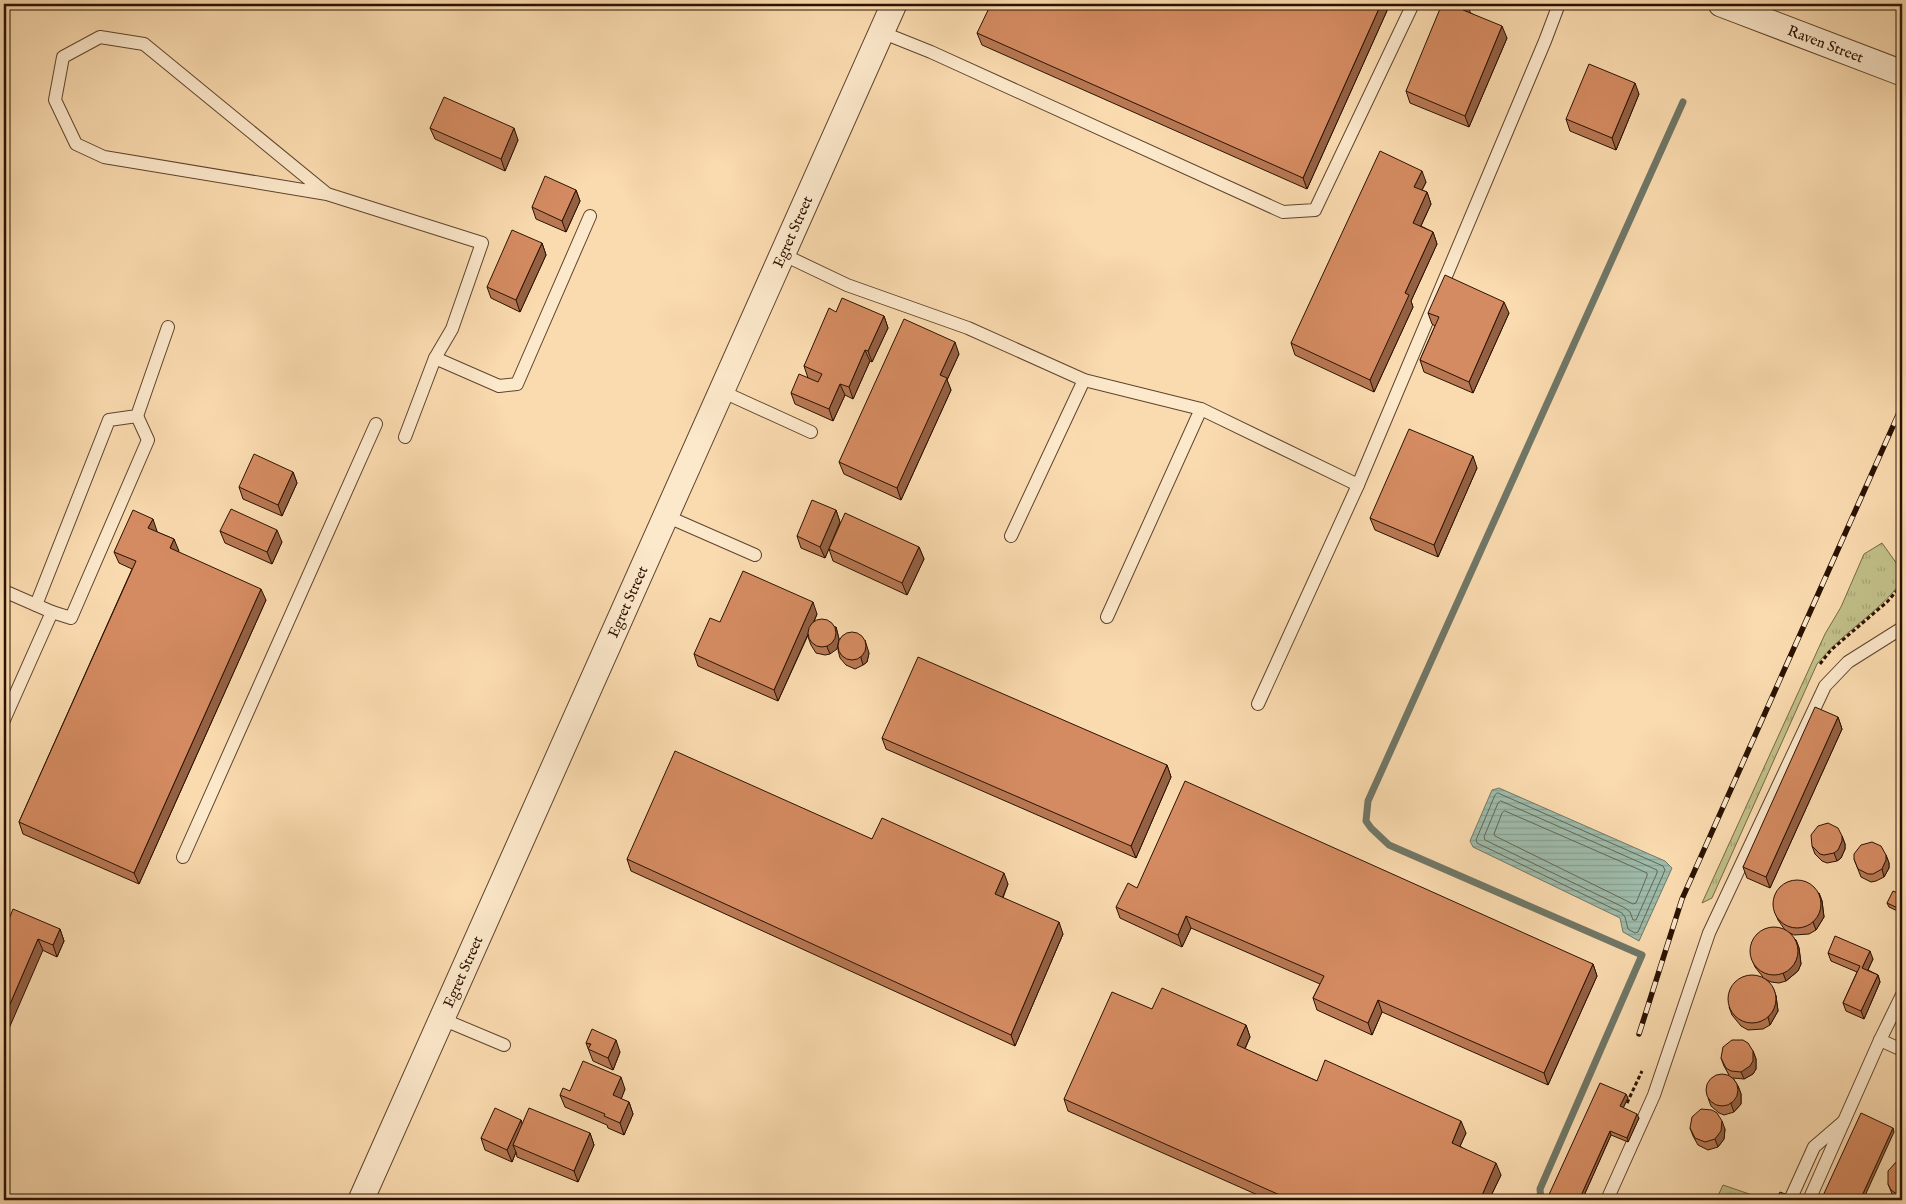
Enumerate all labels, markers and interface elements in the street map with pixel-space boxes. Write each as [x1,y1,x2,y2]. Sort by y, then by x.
street label: Raven Street [1785,21,1866,67]
street label: Egret Street [769,193,817,271]
street label: Egret Street [604,563,652,641]
street label: Egret Street [439,933,488,1011]

